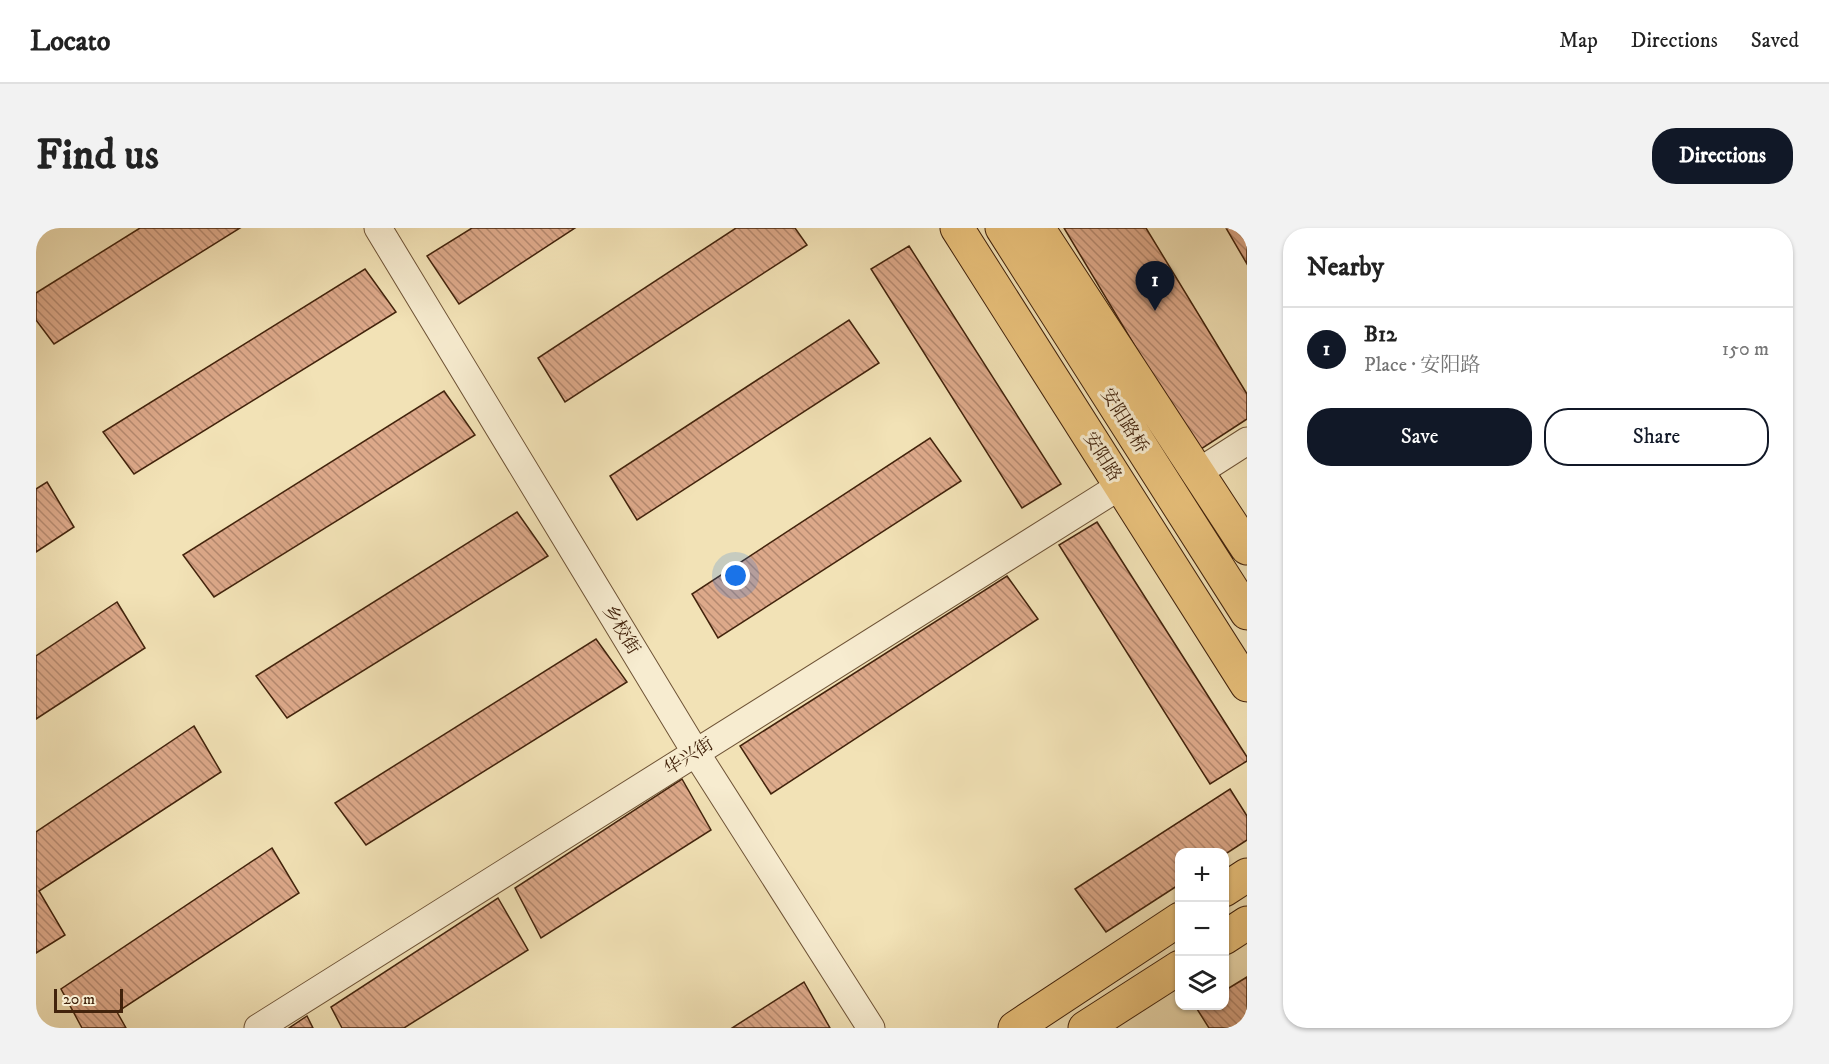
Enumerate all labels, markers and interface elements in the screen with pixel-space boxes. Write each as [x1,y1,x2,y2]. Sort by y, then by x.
text: Locato [30,24,110,59]
text: Map [1559,28,1598,54]
text: Directions [1631,28,1718,54]
text: Saved [1751,28,1799,54]
button: Directions [1652,128,1793,184]
text: Find us [36,130,159,182]
text: Nearby [1307,251,1384,284]
pin: 1 [1136,262,1174,311]
text: B12 [1364,321,1397,348]
text: 1 [1323,337,1330,362]
text: 150 m [1722,337,1769,362]
text: Place · 安阳路 [1364,353,1480,378]
street label: 安阳路桥 [1096,385,1152,457]
button: Save [1307,408,1532,466]
button: Share [1544,408,1769,466]
street label: 安阳路 [1079,428,1125,486]
your location [721,561,750,590]
street label: 乡校街 [598,601,644,659]
street label: 华兴街 [660,733,718,781]
map controls [1175,848,1229,1010]
button: + [1175,848,1229,902]
button: − [1175,902,1229,956]
button: layers [1175,956,1229,1010]
scale bar [54,986,123,1014]
text: 20 m [63,989,95,1009]

